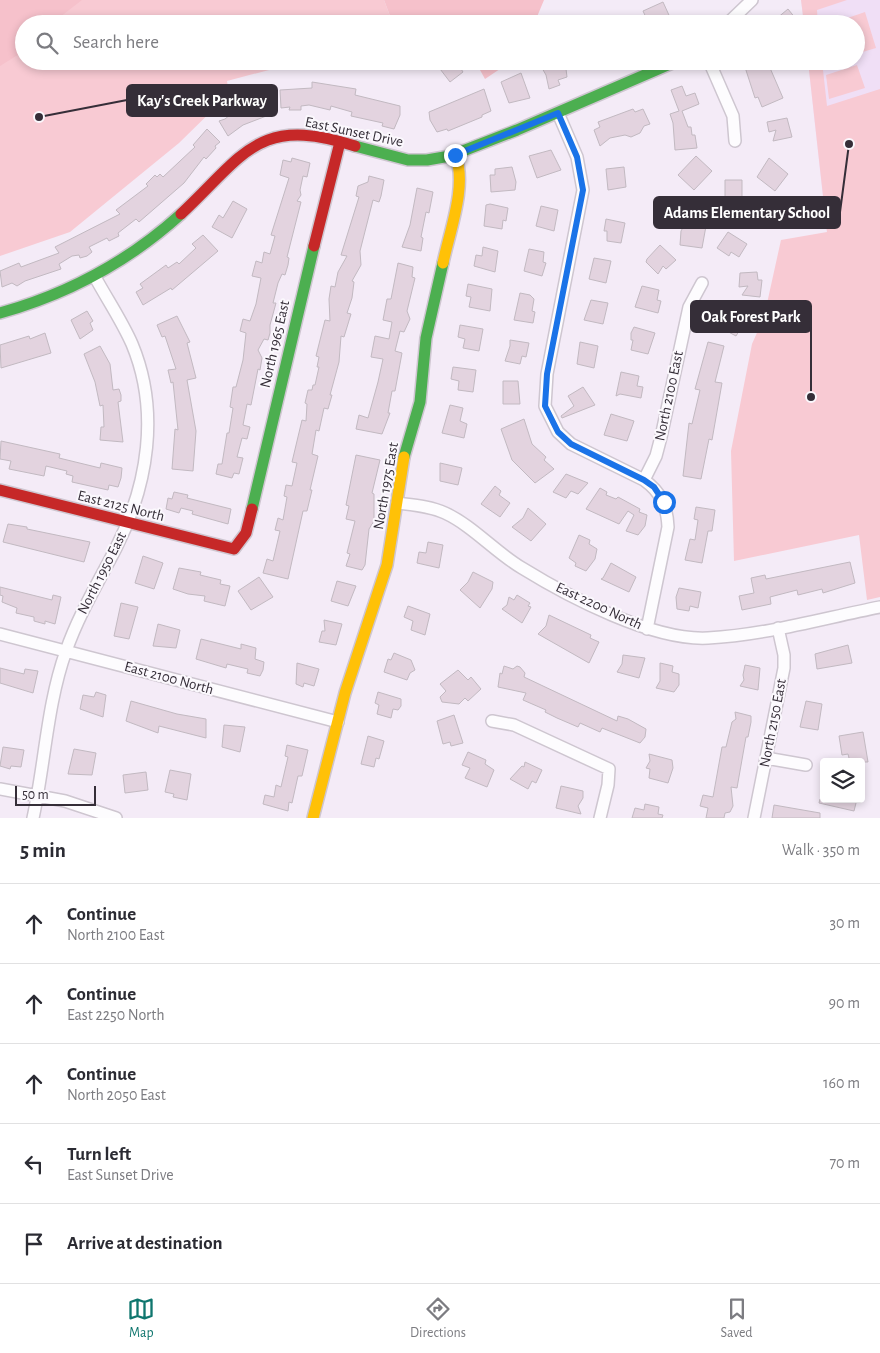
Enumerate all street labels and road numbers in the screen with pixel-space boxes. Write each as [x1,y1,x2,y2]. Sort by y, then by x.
street label: East Sunset Drive [304,114,405,150]
street label: North 1965 East [258,299,292,389]
street label: North 2100 East [652,349,686,442]
street label: North 1975 East [371,441,401,531]
street label: East 2125 North [76,488,166,524]
street label: North 1950 East [75,529,129,617]
street label: East 2200 North [554,580,644,632]
street label: East 2100 North [123,659,215,697]
street label: North 2150 East [757,677,789,769]

